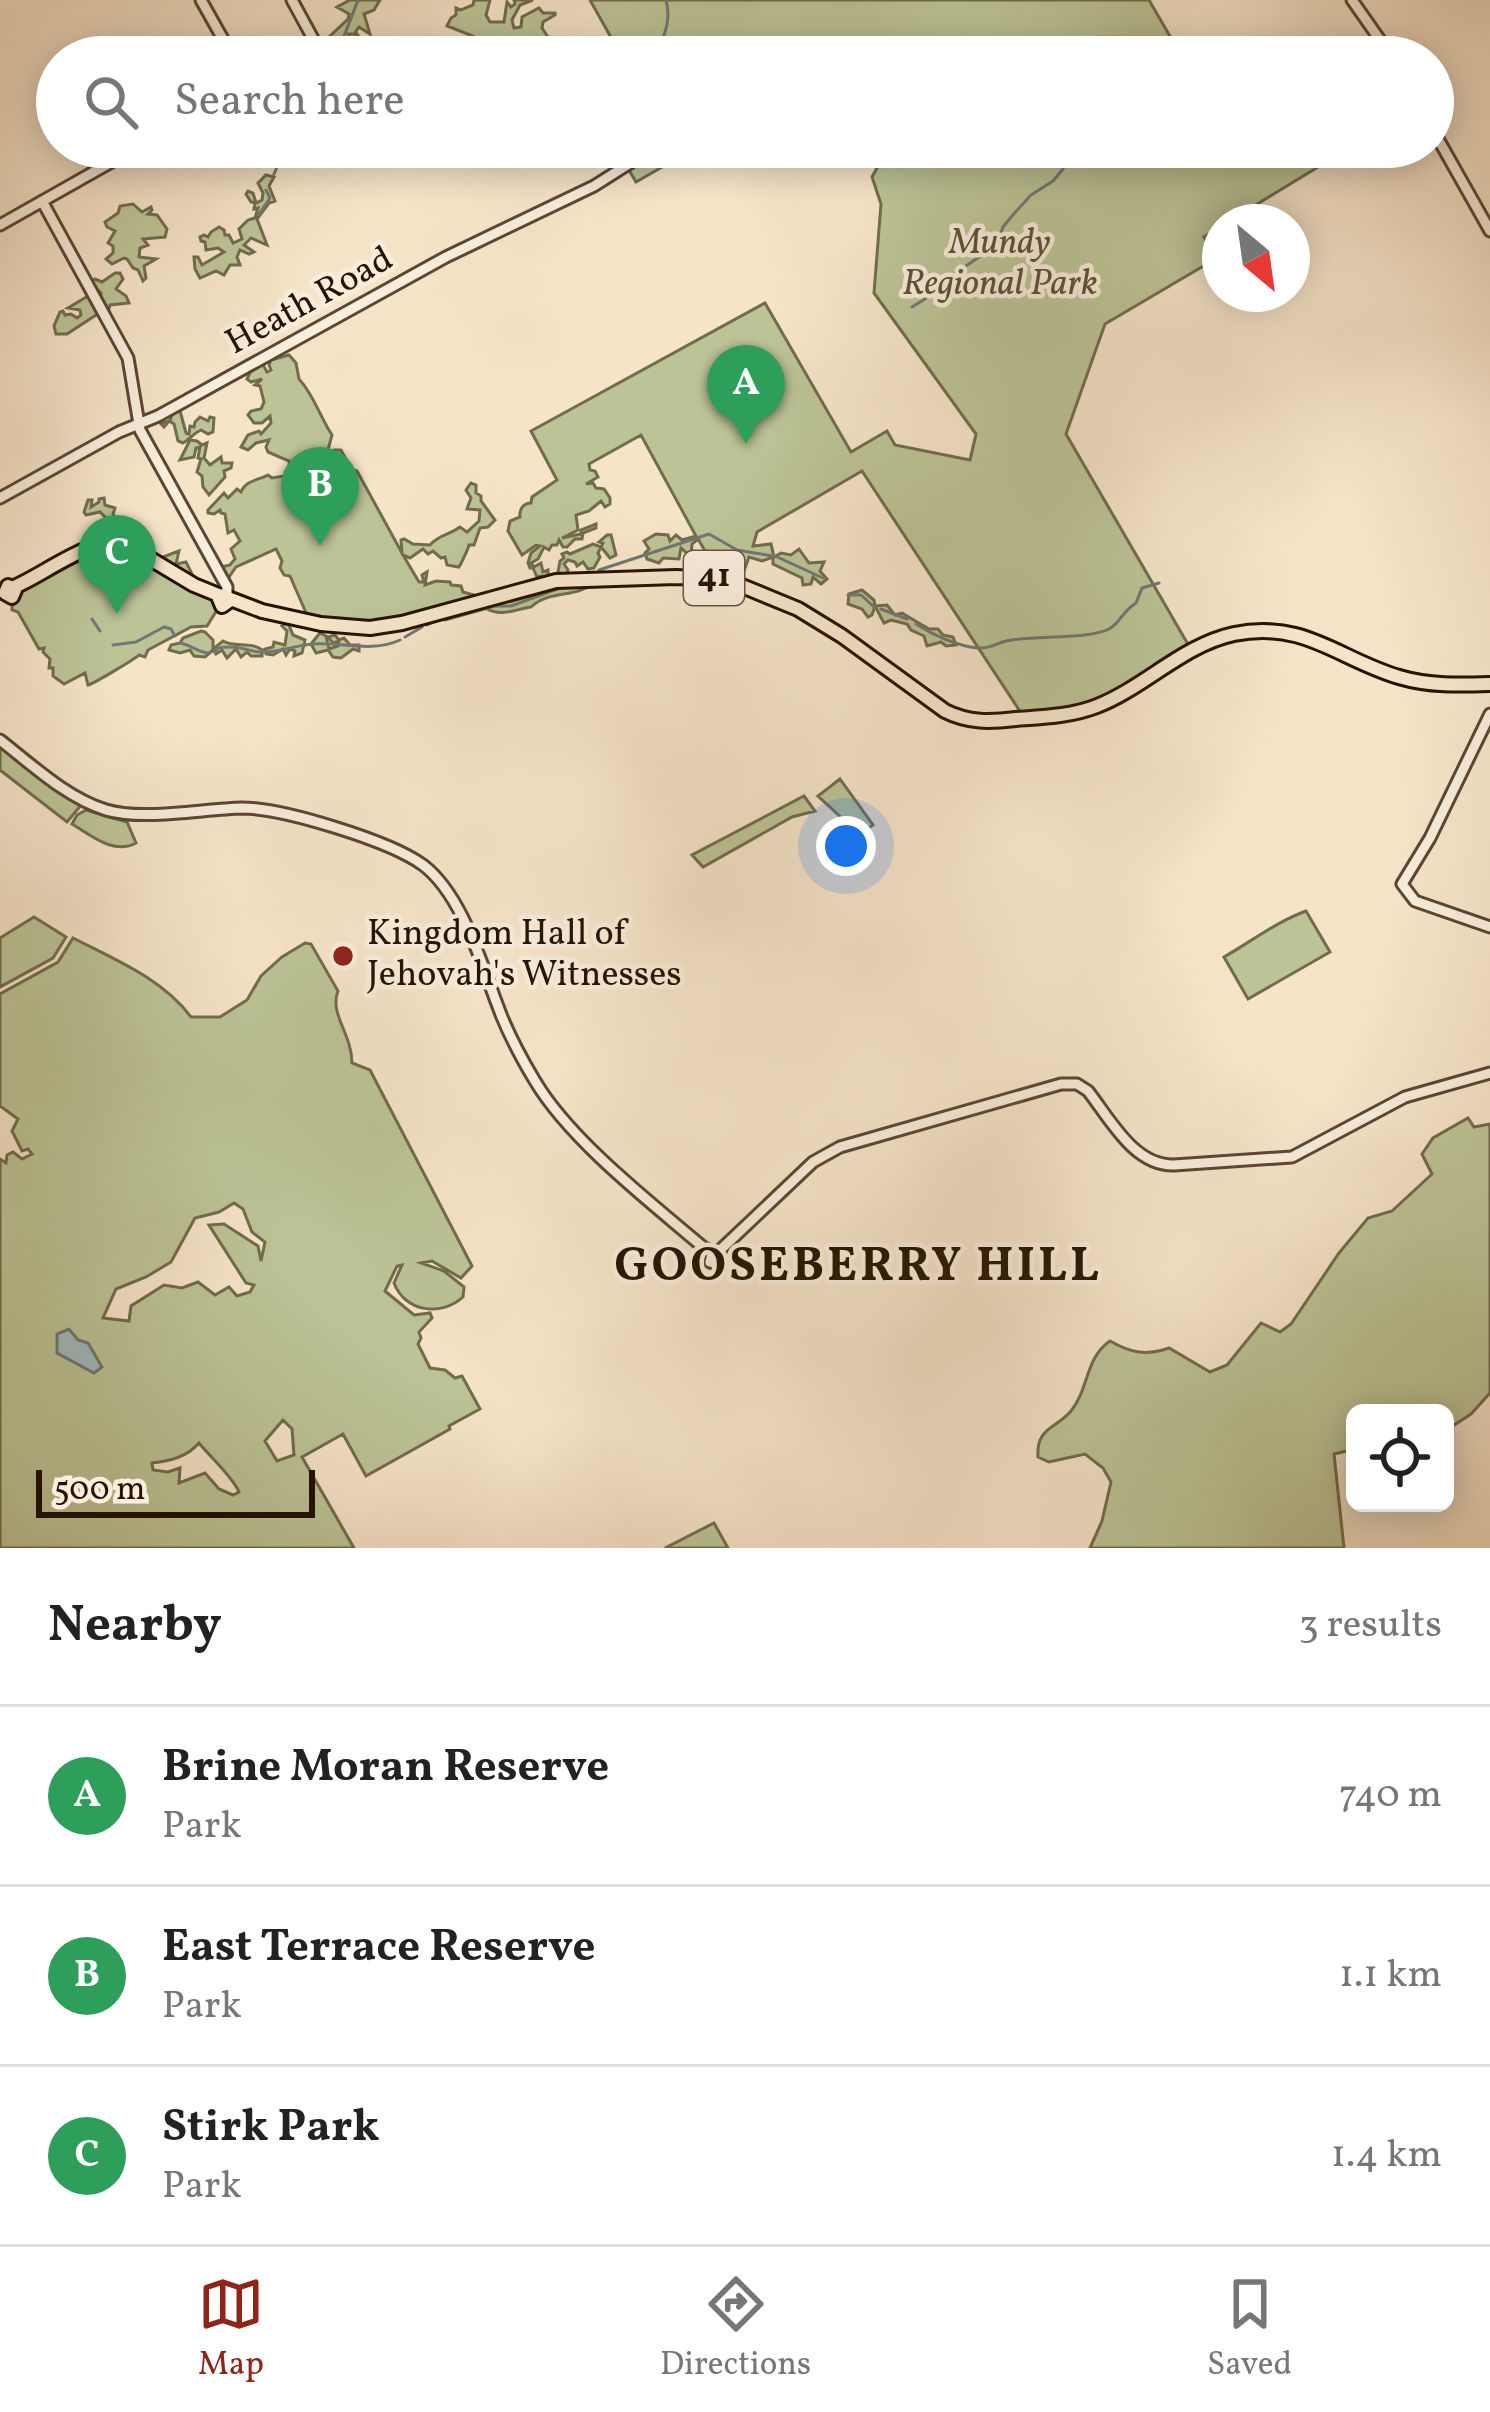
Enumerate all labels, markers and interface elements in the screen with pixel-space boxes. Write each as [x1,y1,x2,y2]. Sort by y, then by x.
search box [36,36,1454,168]
icon: search [78,69,144,135]
text: Search here [174,71,405,134]
north arrow [1202,204,1310,312]
park label: Mundy Regional Park [902,219,1098,310]
street label: Heath Road [217,235,403,369]
pin: A [707,345,785,444]
pin: B [281,447,359,546]
pin: C [78,515,156,614]
road number: 41 [684,551,744,605]
your location [816,816,876,876]
place label: Kingdom Hall of Jehovah's Witnesses [367,910,682,1001]
marker: Kingdom Hall of Jehovah's Witnesses [330,943,356,969]
district label: GOOSEBERRY HILL [614,1234,1102,1301]
map controls [1346,1404,1454,1512]
button: locate [1346,1404,1454,1512]
scale bar [36,1464,315,1517]
text: 500 m [54,1468,145,1514]
text: Nearby [48,1591,222,1662]
text: 3 results [1299,1599,1442,1653]
text: Brine Moran Reserve [162,1737,609,1800]
text: A [73,1769,101,1823]
text: 740 m [1339,1769,1442,1823]
text: Park [162,1800,242,1854]
text: East Terrace Reserve [162,1917,595,1980]
text: B [74,1949,100,2003]
text: 1.1 km [1339,1949,1442,2003]
text: Park [162,1980,242,2034]
text: Stirk Park [162,2097,380,2160]
text: C [74,2129,100,2183]
text: 1.4 km [1331,2129,1442,2183]
text: Park [162,2160,242,2214]
tab: Map [198,2271,264,2389]
tab: Directions [660,2271,811,2389]
tab: Saved [1207,2271,1292,2389]

